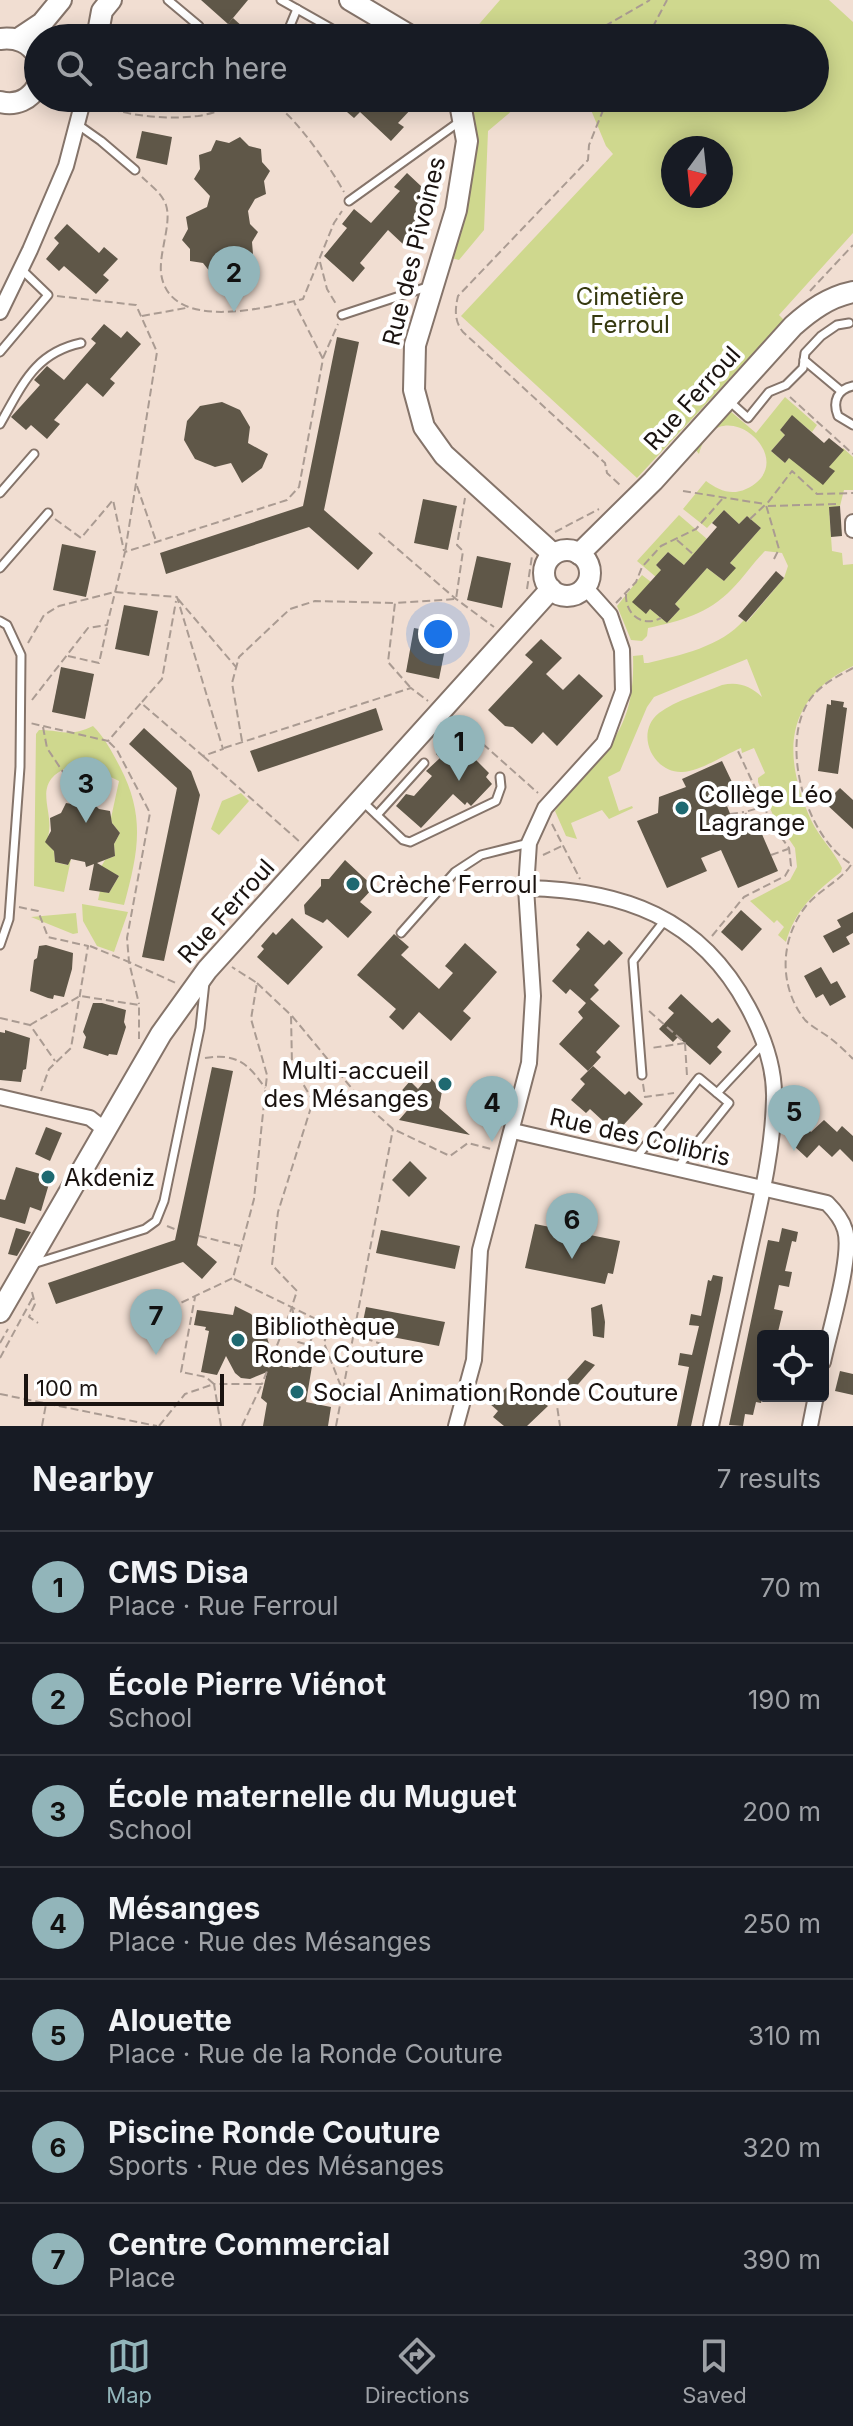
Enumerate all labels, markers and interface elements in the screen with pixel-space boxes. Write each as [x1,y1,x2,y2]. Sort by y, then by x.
search box [24,24,829,112]
icon: search [52,46,96,90]
text: Search here [116,50,288,86]
north arrow [661,136,733,208]
street label: Rue des Pivoines [377,154,451,348]
pin: 2 [208,246,260,312]
park label: Cimetière Ferroul [576,282,684,339]
street label: Rue Ferroul [638,340,746,456]
your location [418,614,458,654]
pin: 1 [433,715,485,781]
pin: 3 [60,757,112,823]
place label: Collège Léo Lagrange [698,780,833,837]
marker: Collège Léo Lagrange [673,799,691,817]
street label: Rue Ferroul [172,853,280,969]
place label: Crèche Ferroul [369,870,537,899]
marker: Crèche Ferroul [344,875,362,893]
place label: Multi-accueil des Mésanges [264,1056,429,1113]
marker: Multi-accueil des Mésanges [436,1075,454,1093]
pin: 4 [466,1076,518,1142]
pin: 5 [768,1085,820,1151]
street label: Rue des Colibris [547,1102,733,1172]
place label: Akdeniz [64,1163,155,1192]
marker: Akdeniz [39,1168,57,1186]
pin: 6 [546,1193,598,1259]
pin: 7 [130,1289,182,1355]
place label: Bibliothèque Ronde Couture [254,1312,424,1369]
map controls [757,1330,829,1402]
button: locate [757,1330,829,1402]
marker: Bibliothèque Ronde Couture [229,1331,247,1349]
scale bar [24,1370,224,1406]
text: 100 m [36,1375,98,1401]
place label: Social Animation Ronde Couture [313,1378,678,1407]
marker: Social Animation Ronde Couture [288,1383,306,1401]
text: Nearby [32,1458,154,1499]
text: 7 results [717,1463,821,1494]
text: CMS Disa [108,1554,249,1590]
text: 1 [52,1572,64,1603]
text: 70 m [760,1572,821,1603]
text: Place · Rue Ferroul [108,1590,339,1621]
text: École Pierre Viénot [108,1666,386,1702]
text: 2 [50,1684,66,1715]
text: 190 m [748,1684,821,1715]
text: School [108,1702,192,1733]
text: École maternelle du Muguet [108,1778,517,1814]
text: 3 [50,1796,66,1827]
text: 200 m [742,1796,821,1827]
text: School [108,1814,192,1845]
text: Mésanges [108,1890,260,1926]
text: 4 [49,1908,67,1939]
text: 250 m [743,1908,821,1939]
text: Place · Rue des Mésanges [108,1926,431,1957]
text: Alouette [108,2002,232,2038]
text: 5 [50,2020,66,2051]
text: 310 m [748,2020,821,2051]
text: Place · Rue de la Ronde Couture [108,2038,503,2069]
text: Piscine Ronde Couture [108,2114,440,2150]
text: 6 [50,2132,66,2163]
text: 320 m [743,2132,821,2163]
text: Sports · Rue des Mésanges [108,2150,444,2181]
text: Centre Commercial [108,2226,390,2262]
text: 7 [50,2244,66,2275]
text: 390 m [742,2244,821,2275]
text: Place [108,2262,176,2293]
tab: Map [106,2334,152,2408]
tab: Directions [365,2334,470,2408]
tab: Saved [682,2334,747,2408]

